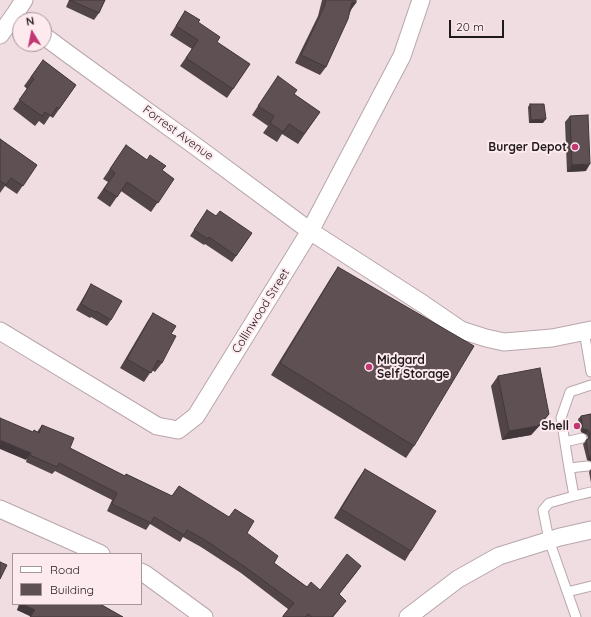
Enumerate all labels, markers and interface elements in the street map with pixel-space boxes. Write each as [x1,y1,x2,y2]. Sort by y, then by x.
north arrow [12,12,52,52]
scale bar [451,12,506,38]
text: N [25,14,35,29]
text: 20 m [456,19,484,34]
street label: Forrest Avenue [140,103,216,163]
place label: Burger Depot [488,140,567,154]
marker: Burger Depot [570,142,580,152]
street label: Collinwood Street [229,266,293,356]
place label: Midgard Self Storage [377,353,450,381]
marker: Midgard Self Storage [364,362,374,372]
place label: Shell [541,419,569,433]
marker: Shell [572,421,582,431]
legend [12,553,142,605]
text: Road [50,562,80,577]
text: Building [50,582,94,597]

